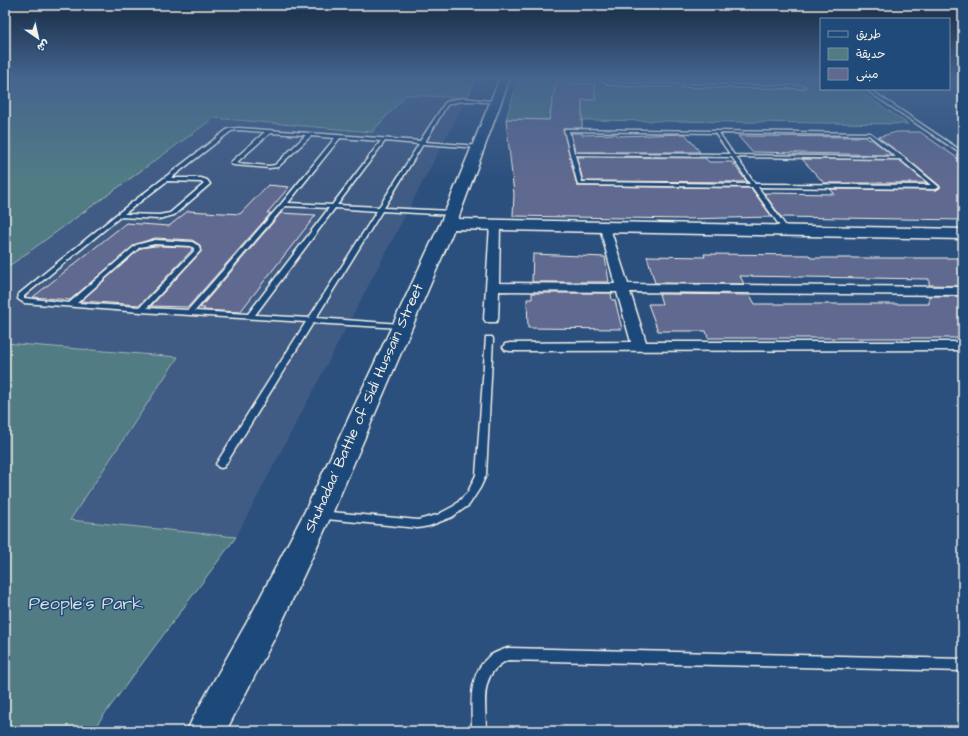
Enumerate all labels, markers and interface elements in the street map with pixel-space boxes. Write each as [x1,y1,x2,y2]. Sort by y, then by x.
north arrow [18,18,58,58]
legend [820,18,950,90]
text: طريق [856,26,881,43]
text: ش [34,36,53,55]
text: حديقة [856,46,885,63]
text: مبنى [856,66,879,83]
street label: Shuhadaa' Battle of Sidi Hussain Street [299,280,429,536]
park label: People's Park [29,591,143,616]

